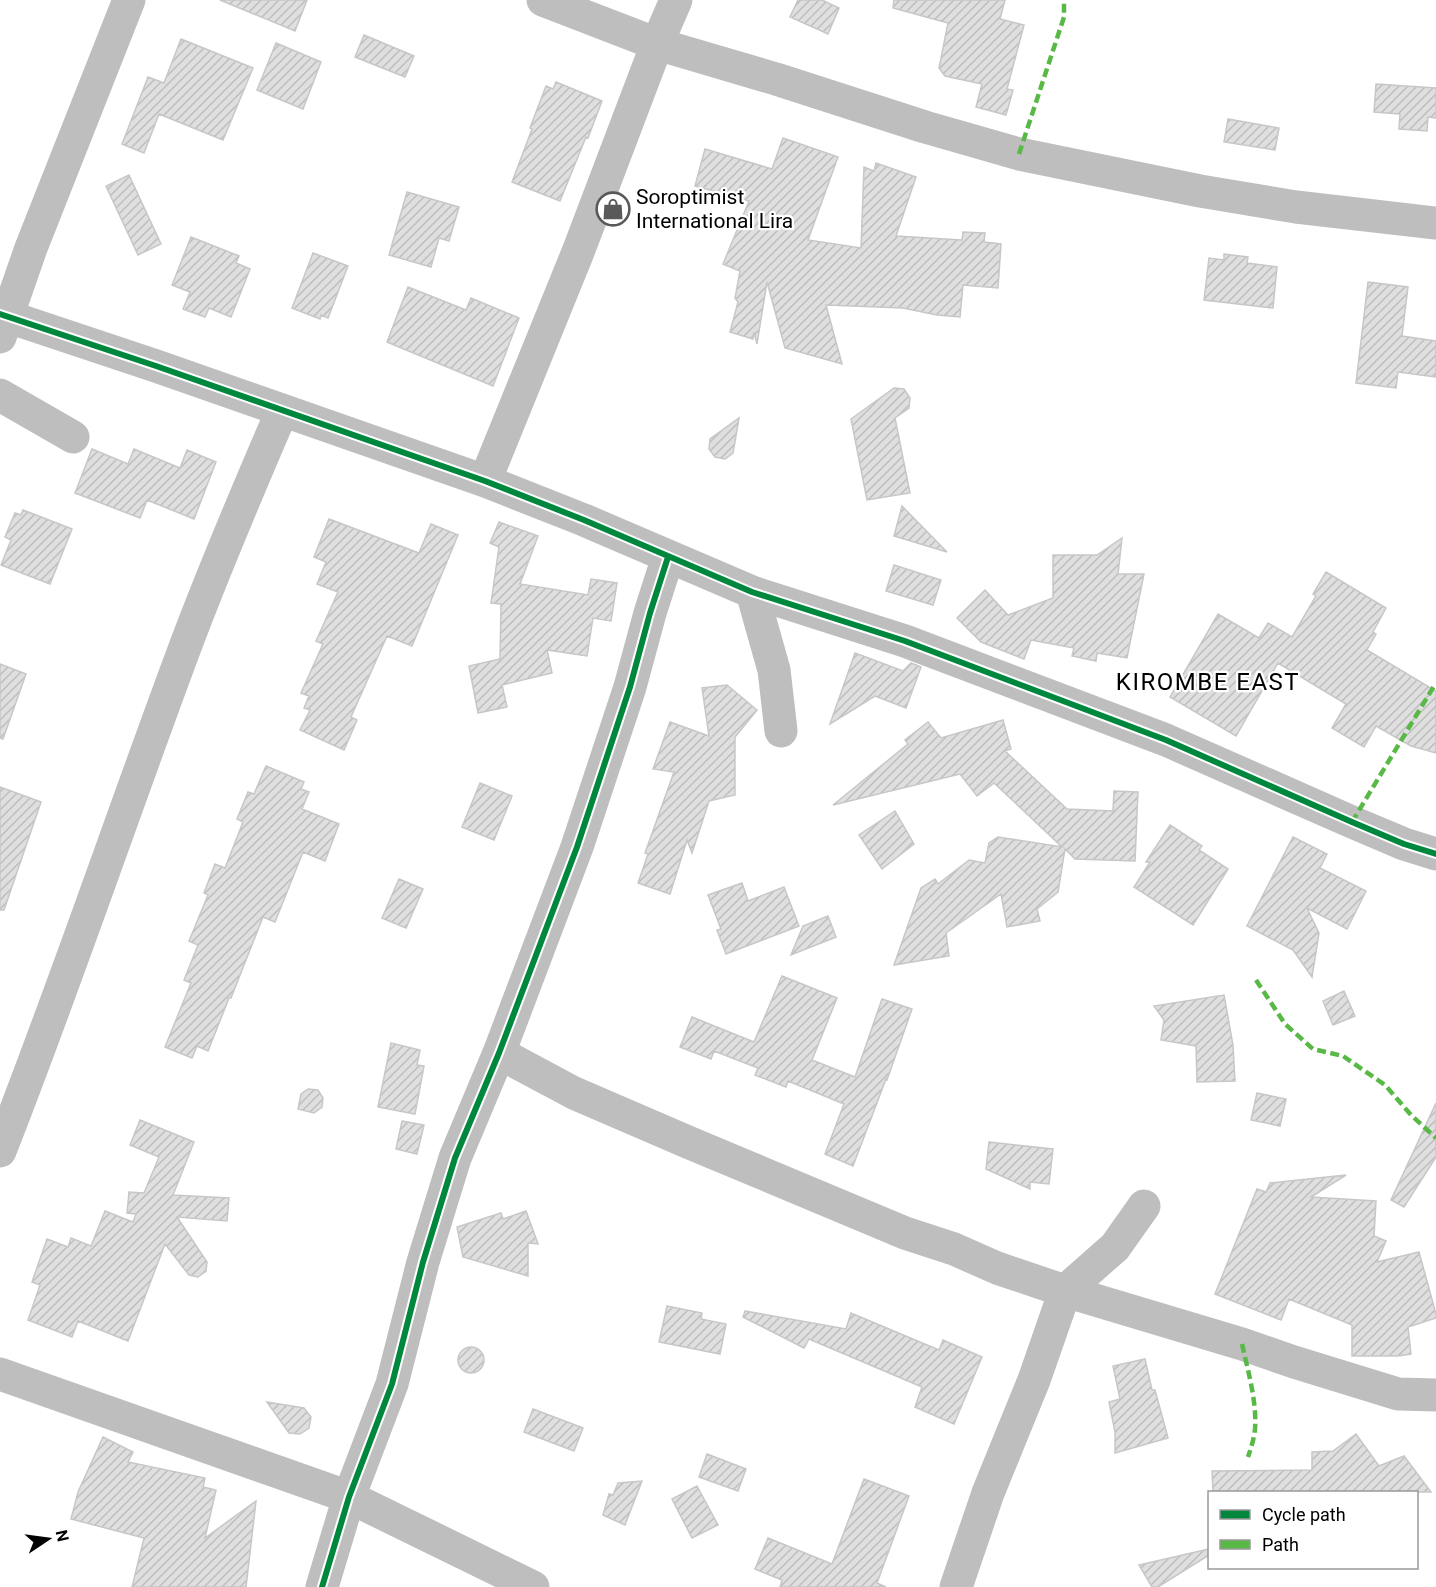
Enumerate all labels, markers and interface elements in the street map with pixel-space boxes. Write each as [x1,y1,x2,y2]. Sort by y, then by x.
place label: Soroptimist International Lira [636,185,793,233]
shop icon: Soroptimist International Lira [595,191,631,227]
district label: KIROMBE EAST [1116,668,1300,696]
legend [1208,1491,1418,1569]
text: Cycle path [1262,1504,1346,1525]
north arrow [18,1509,78,1569]
text: N [52,1528,73,1543]
text: Path [1262,1534,1299,1555]

